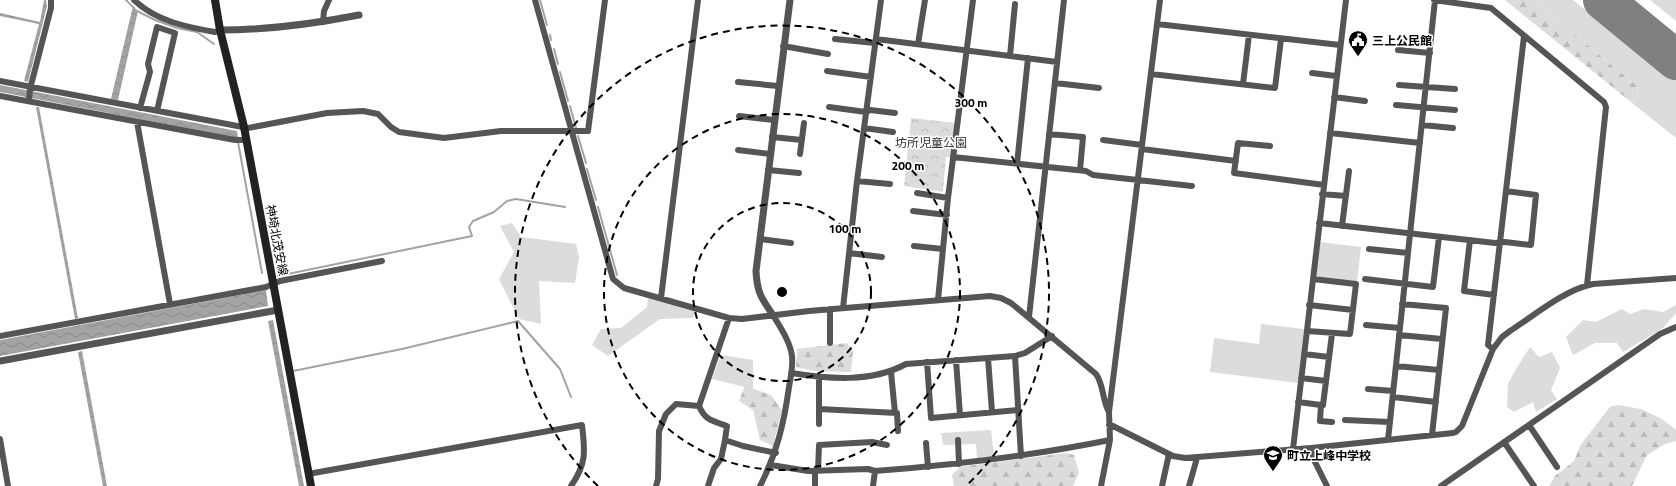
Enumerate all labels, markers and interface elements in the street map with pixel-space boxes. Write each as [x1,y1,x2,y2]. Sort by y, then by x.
public building icon: 三上公民館 [1347,29,1369,57]
place label: 三上公民館 [1372,31,1432,50]
text: 300 m [955,93,987,112]
park label: 坊所児童公園 [895,133,967,152]
text: 200 m [892,156,924,175]
street label: 神埼北茂安線 [261,203,293,277]
text: 100 m [829,219,861,238]
centre of rings [775,285,789,299]
school or university icon: 町立上峰中学校 [1262,444,1284,472]
place label: 町立上峰中学校 [1287,446,1371,465]

